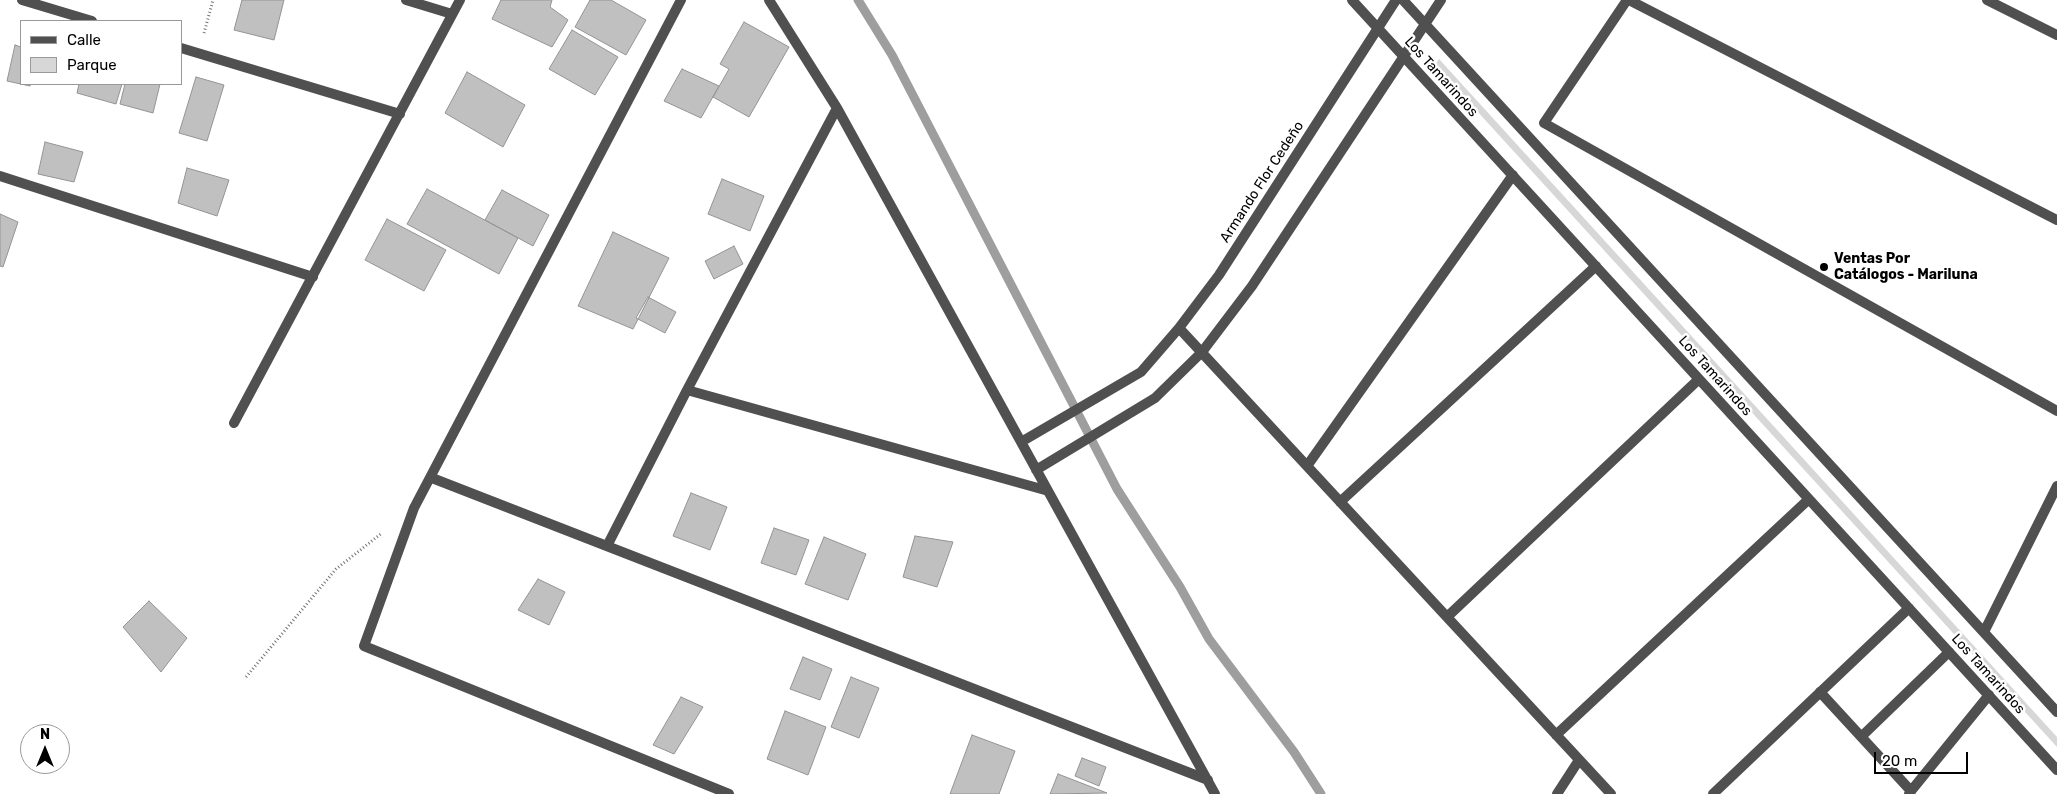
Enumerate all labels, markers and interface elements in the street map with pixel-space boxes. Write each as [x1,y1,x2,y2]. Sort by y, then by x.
legend [20,20,182,85]
text: Calle [67,31,101,49]
street label: Los Tamarindos [1401,34,1481,120]
text: Parque [67,56,117,74]
street label: Armando Flor Cedeño [1216,118,1308,246]
place label: Ventas Por Catálogos - Mariluna [1834,251,1978,284]
marker: Ventas Por Catálogos - Mariluna [1818,261,1830,273]
street label: Los Tamarindos [1675,333,1755,419]
street label: Los Tamarindos [1948,631,2028,717]
north arrow [20,724,70,774]
text: N [40,726,50,743]
scale bar [1877,742,1971,774]
text: 20 m [1882,752,1917,770]

